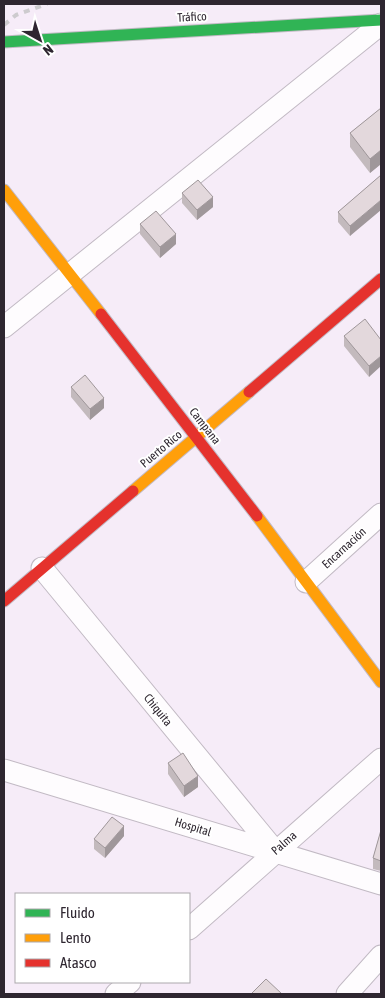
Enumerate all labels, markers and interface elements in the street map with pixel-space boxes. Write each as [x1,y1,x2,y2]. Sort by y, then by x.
street label: Tráfico [177,9,207,25]
north arrow [15,15,65,65]
text: N [40,41,56,59]
street label: Campana [186,405,224,447]
street label: Puerto Rico [137,427,185,470]
street label: Encarnación [319,525,369,571]
street label: Chiquita [141,691,175,729]
street label: Hospital [173,815,214,839]
street label: Palma [269,828,299,858]
legend [15,893,190,983]
text: Fluido [60,904,95,921]
text: Lento [60,929,91,946]
text: Atasco [60,954,97,971]

